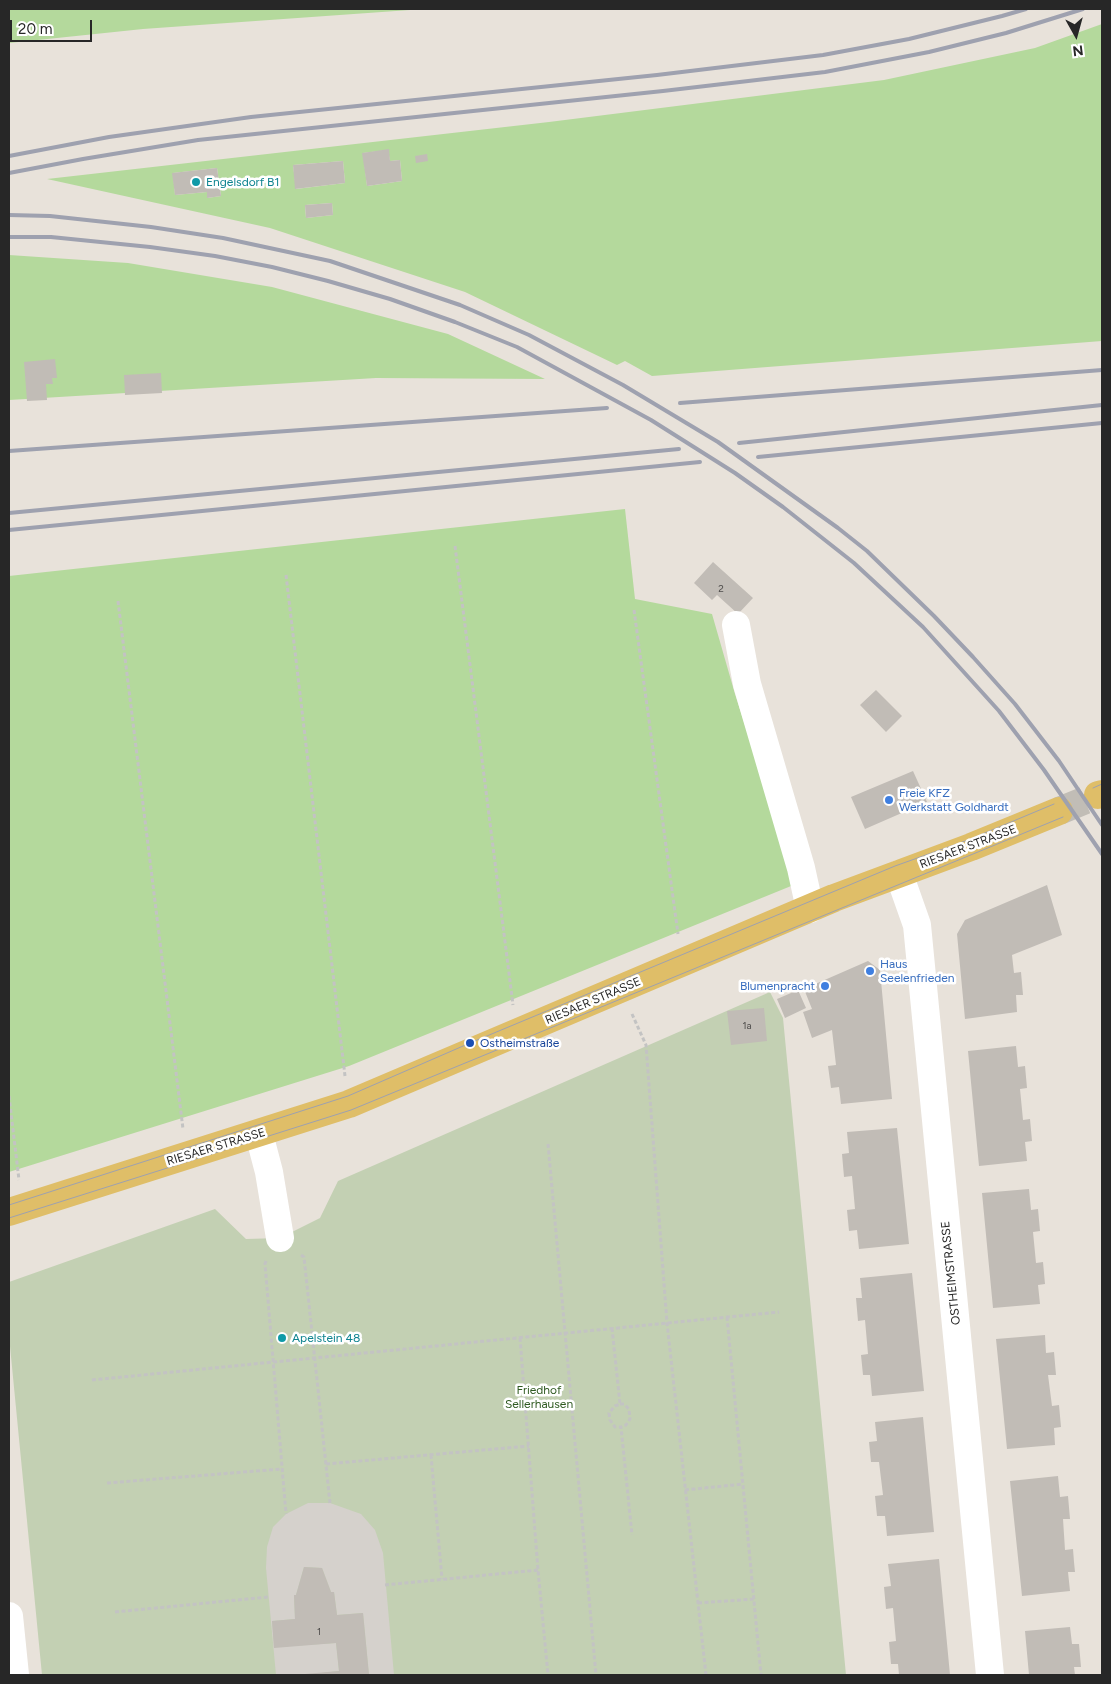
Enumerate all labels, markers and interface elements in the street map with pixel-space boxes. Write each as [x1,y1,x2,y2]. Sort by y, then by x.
scale bar [12,10,95,42]
north arrow [1051,10,1101,60]
text: 20 m [18,20,52,38]
text: N [1071,41,1084,59]
place label: Engelsdorf B1 [206,175,279,189]
marker: Engelsdorf B1 [190,176,202,188]
house number: 2 [718,583,724,595]
place label: Freie KFZ Werkstatt Goldhardt [899,786,1009,814]
marker: Freie KFZ Werkstatt Goldhardt [883,794,895,806]
street label: RIESAER STRASSE [918,822,1018,872]
place label: Haus Seelenfrieden [880,957,954,985]
marker: Haus Seelenfrieden [864,965,876,977]
street label: RIESAER STRASSE [543,974,643,1028]
place label: Blumenpracht [740,979,815,993]
marker: Blumenpracht [819,980,831,992]
house number: 1a [742,1020,752,1032]
place label: Ostheimstraße [480,1036,559,1050]
marker: Ostheimstraße [464,1037,476,1049]
street label: RIESAER STRASSE [165,1125,267,1169]
street label: OSTHEIMSTRASSE [938,1220,964,1326]
place label: Apelstein 48 [292,1331,360,1345]
marker: Apelstein 48 [276,1332,288,1344]
park label: Friedhof Sellerhausen [505,1383,573,1411]
house number: 1 [317,1626,321,1638]

